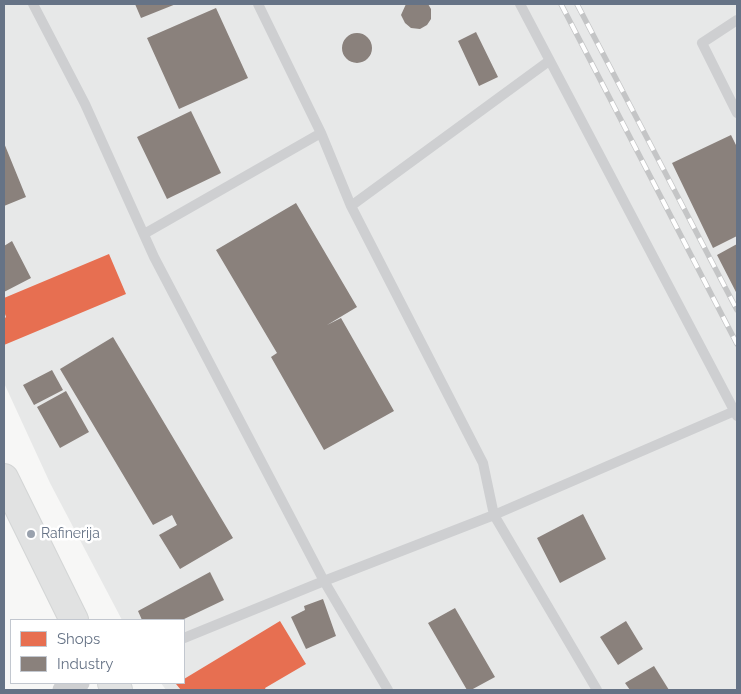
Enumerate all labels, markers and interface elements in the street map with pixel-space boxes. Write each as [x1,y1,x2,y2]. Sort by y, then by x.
place label: Rafinerija [41,526,100,542]
marker: Rafinerija [25,528,37,540]
legend [10,619,185,684]
text: Shops [57,630,100,648]
text: Industry [57,655,113,673]

